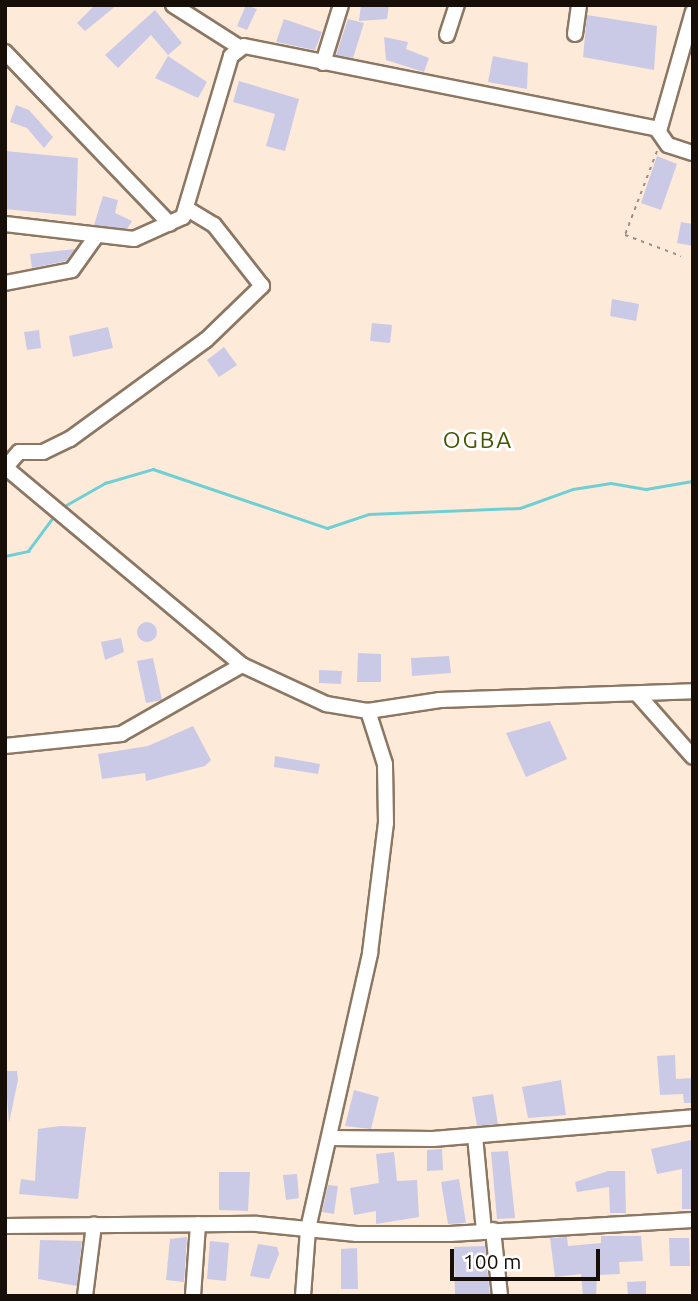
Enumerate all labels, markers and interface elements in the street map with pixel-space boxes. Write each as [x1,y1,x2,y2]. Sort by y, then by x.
district label: OGBA [443,426,513,454]
scale bar [453,1234,604,1278]
text: 100 m [463,1249,521,1273]

